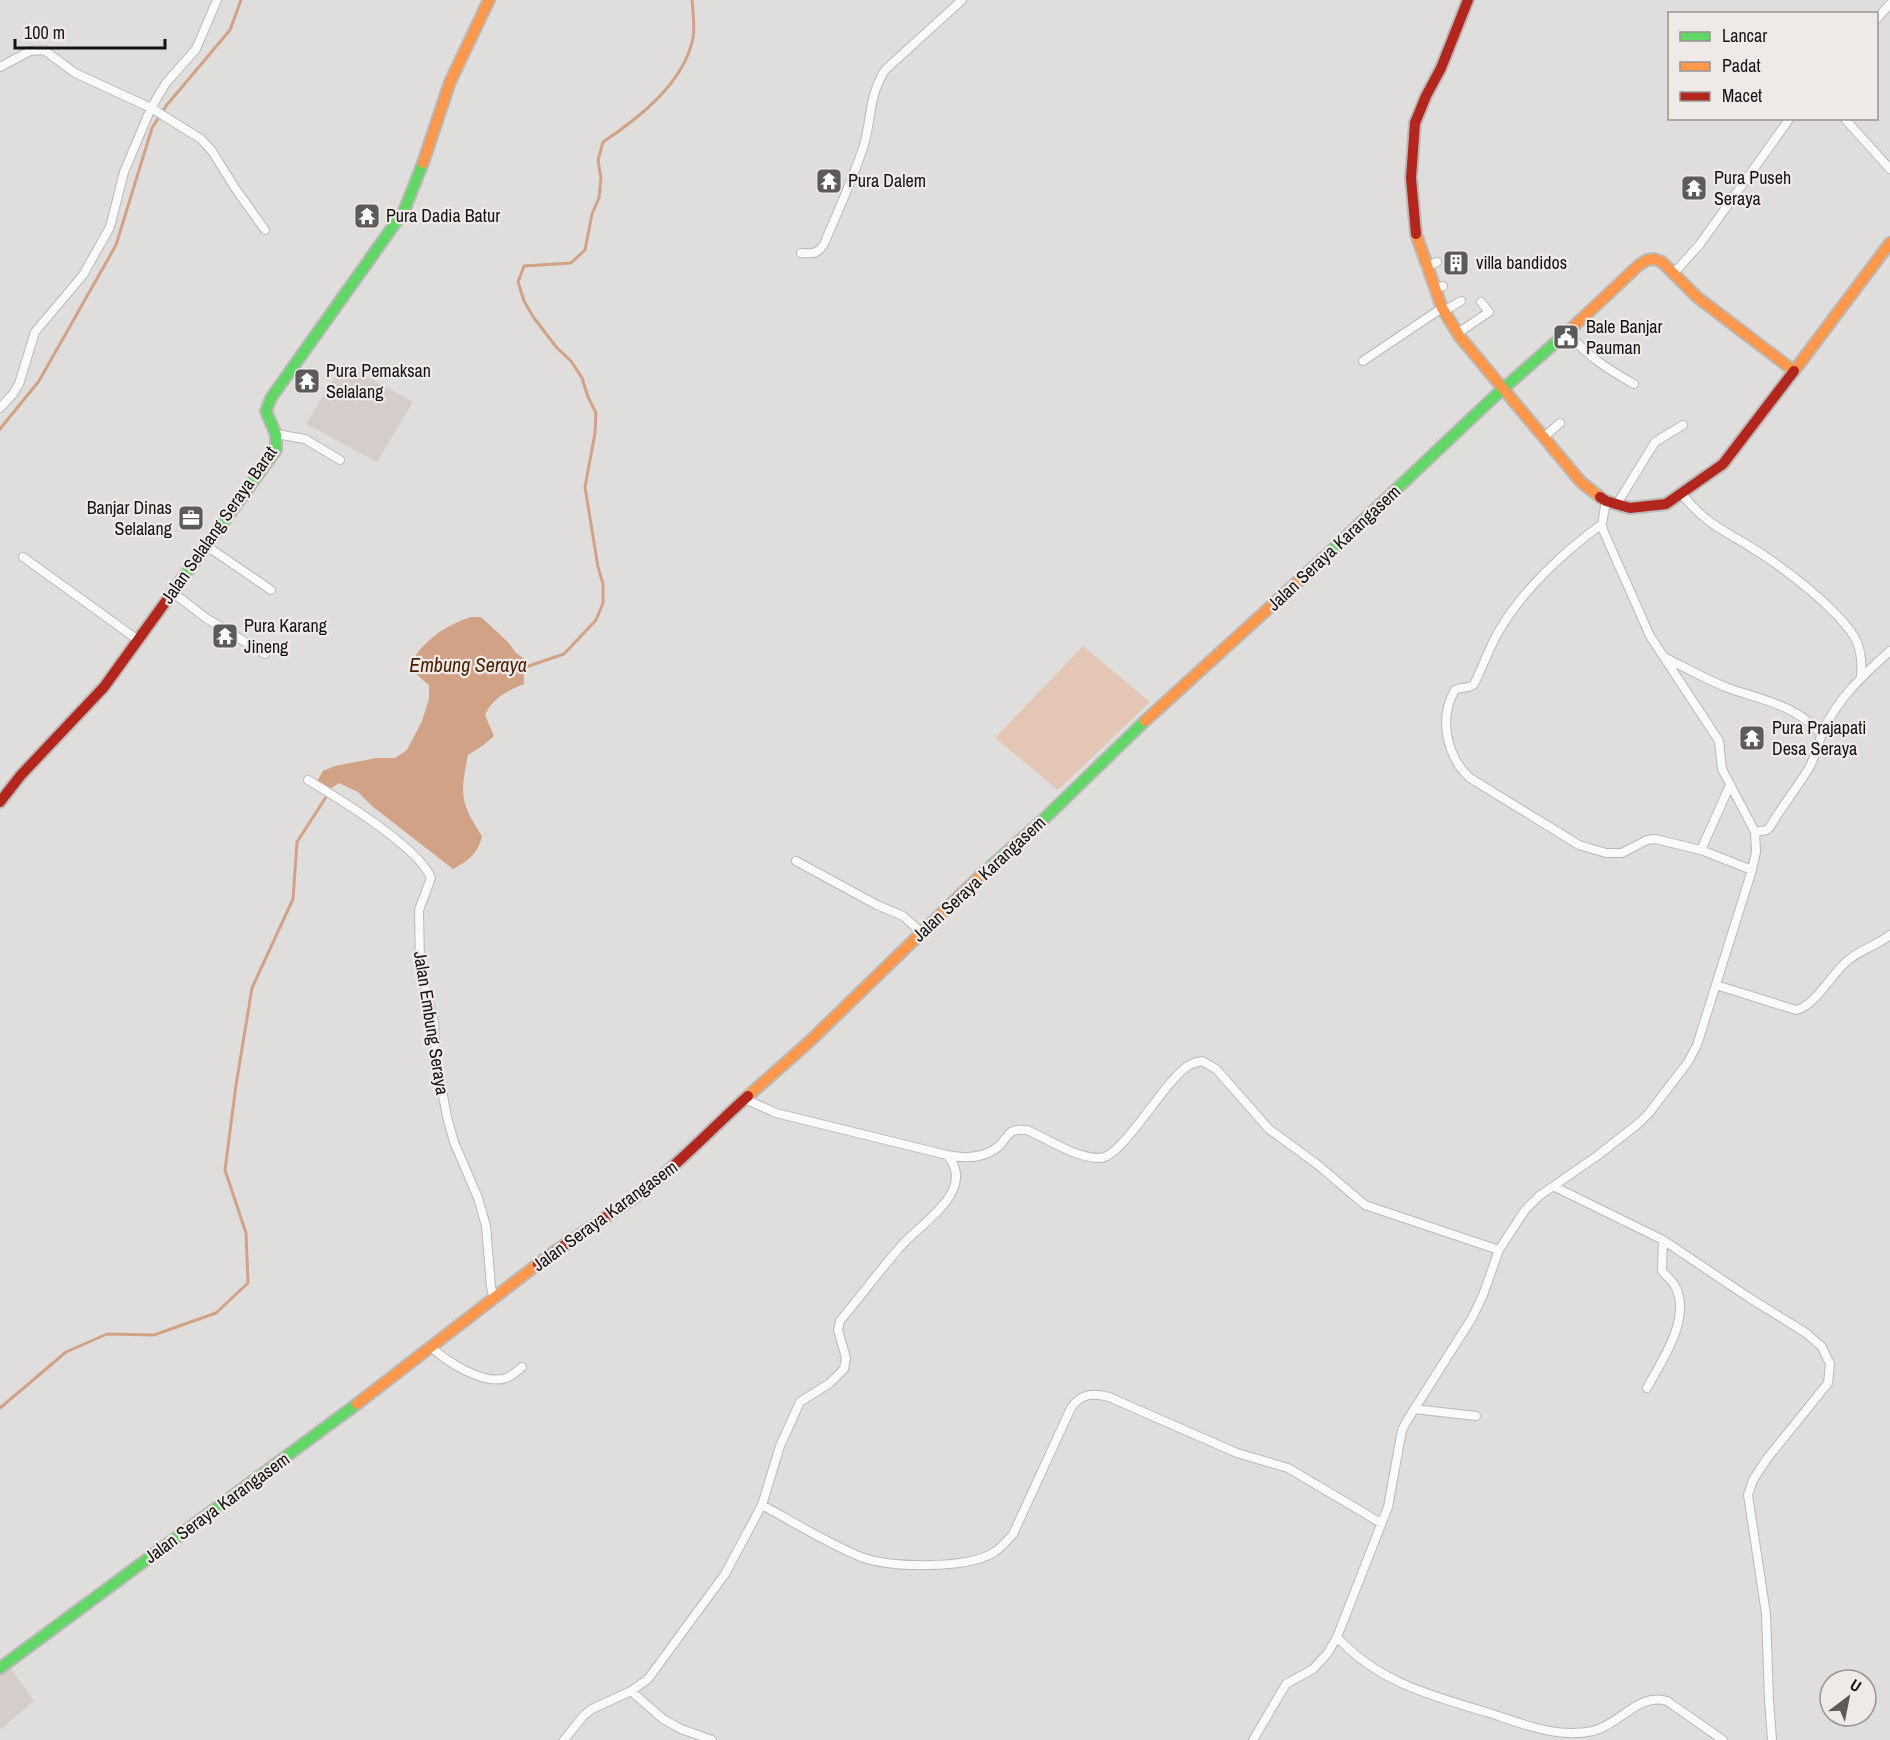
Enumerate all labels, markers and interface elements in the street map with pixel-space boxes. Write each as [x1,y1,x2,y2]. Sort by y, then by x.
scale bar [15,12,165,50]
legend [1668,12,1878,120]
text: 100 m [24,20,65,45]
text: Lancar [1722,23,1767,48]
text: Padat [1722,53,1761,78]
text: Macet [1722,83,1762,108]
place label: Pura Puseh Seraya [1714,165,1791,211]
temple icon: Pura Dalem [814,166,844,196]
place label: Pura Dalem [848,168,926,193]
temple icon: Pura Puseh Seraya [1679,173,1709,203]
temple icon: Pura Dadia Batur [352,201,382,231]
place label: Pura Dadia Batur [386,203,500,228]
building icon: villa bandidos [1441,248,1471,278]
place label: villa bandidos [1476,250,1567,275]
place label: Bale Banjar Pauman [1586,314,1662,360]
public building icon: Bale Banjar Pauman [1551,322,1581,352]
place label: Pura Pemaksan Selalang [326,358,431,404]
temple icon: Pura Pemaksan Selalang [292,366,322,396]
street label: Jalan Selalang Seraya Barat [155,441,282,609]
street label: Jalan Seraya Karangasem [1262,479,1406,616]
place label: Banjar Dinas Selalang [87,495,173,541]
office icon: Banjar Dinas Selalang [176,503,206,533]
place label: Pura Karang Jineng [244,613,328,659]
temple icon: Pura Karang Jineng [210,621,240,651]
water label: Embung Seraya [409,651,527,678]
place label: Pura Prajapati Desa Seraya [1772,715,1866,761]
temple icon: Pura Prajapati Desa Seraya [1737,723,1767,753]
street label: Jalan Seraya Karangasem [907,810,1051,947]
street label: Jalan Embung Seraya [408,949,455,1097]
street label: Jalan Seraya Karangasem [527,1154,682,1277]
street label: Jalan Seraya Karangasem [139,1446,294,1569]
north arrow [1818,1668,1878,1728]
text: U [1846,1673,1866,1697]

